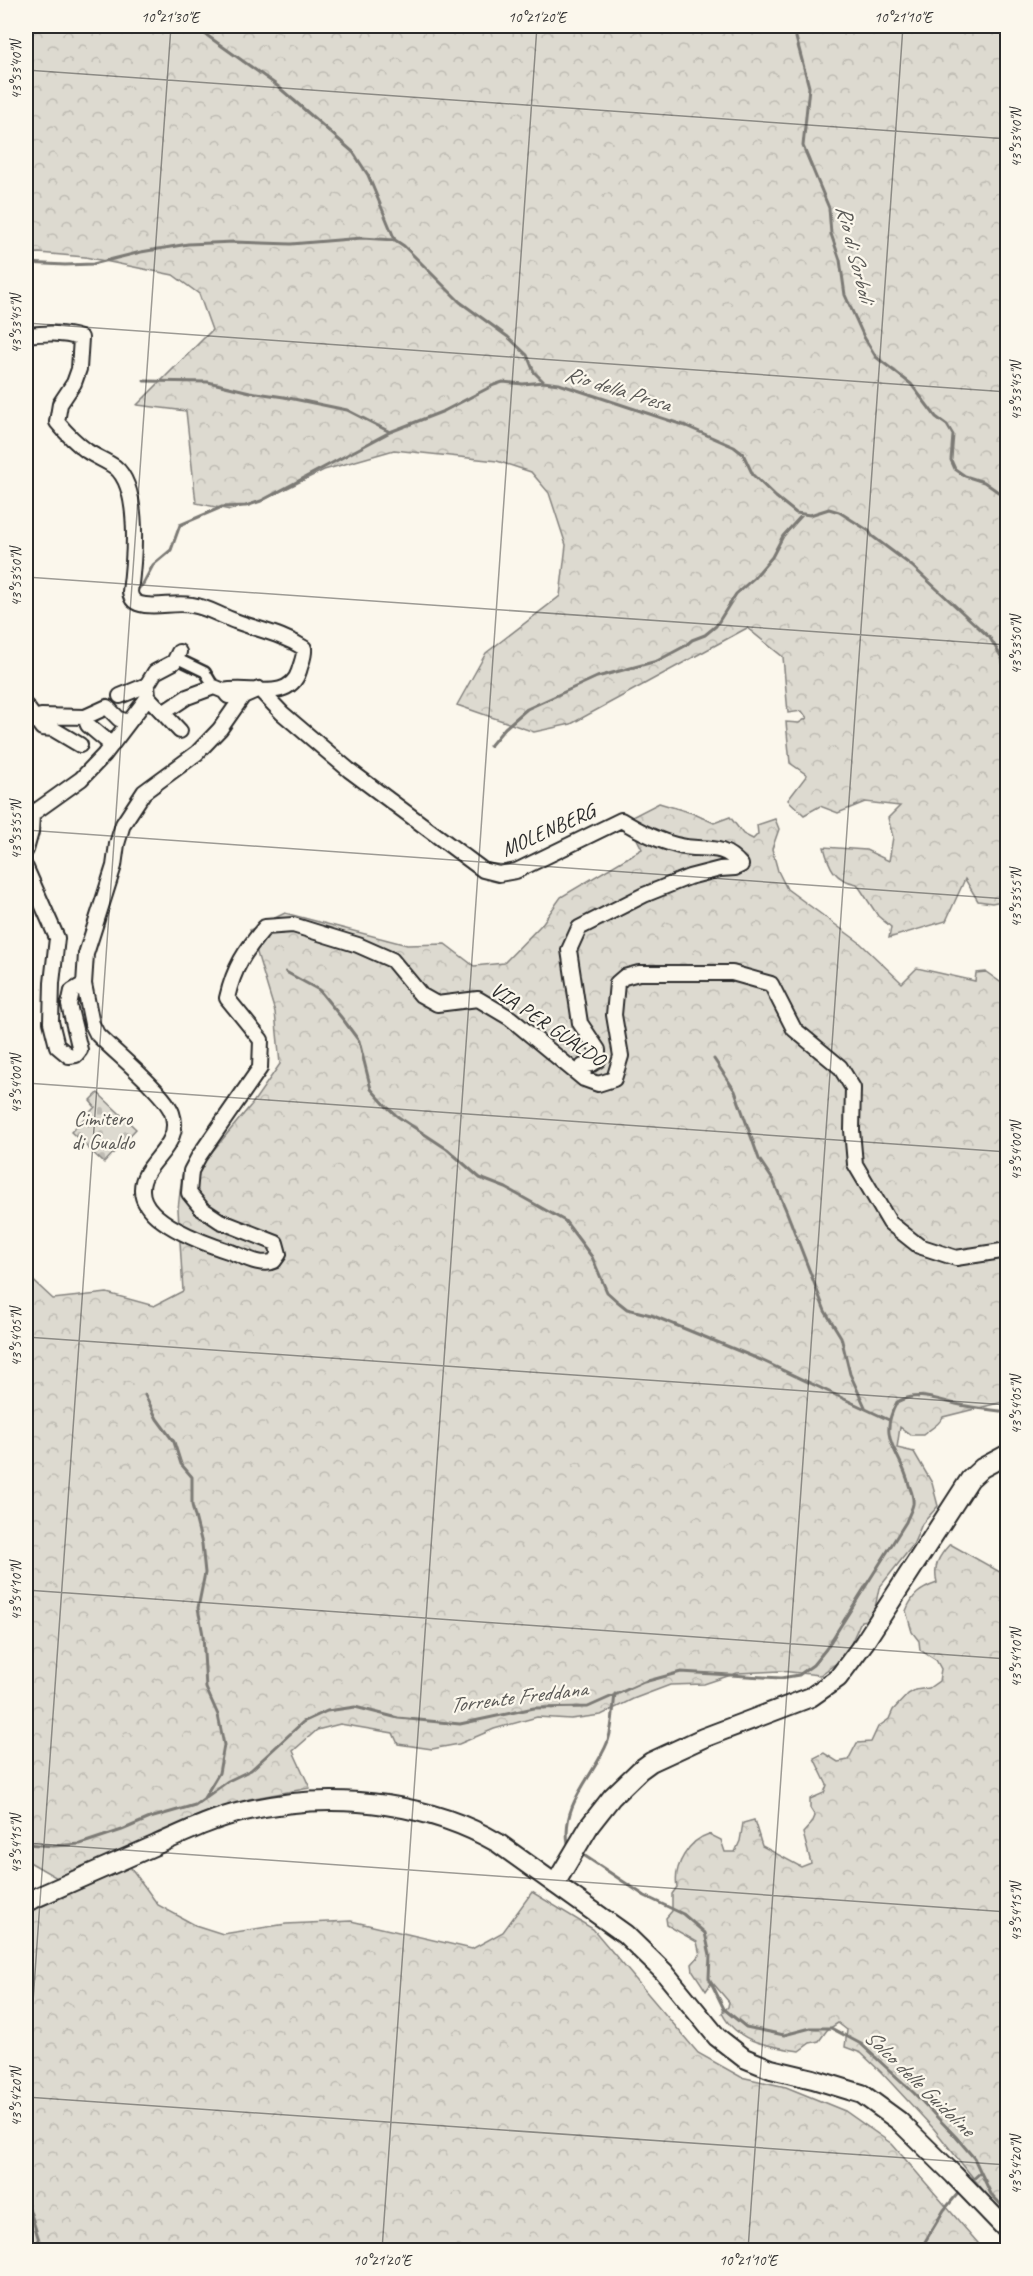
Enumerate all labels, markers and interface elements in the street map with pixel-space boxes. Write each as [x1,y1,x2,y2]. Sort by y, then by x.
text: 10°21'30"E [141,8,201,27]
text: 10°21'20"E [508,8,568,27]
text: 10°21'10"E [874,8,934,27]
text: 43°53'40"N [7,37,26,100]
text: 43°53'40"N [1007,105,1026,168]
water label: Rio di Sorboli [830,202,882,310]
text: 43°53'45"N [7,291,26,354]
text: 43°53'45"N [1007,358,1026,421]
water label: Rio della Presa [561,360,677,419]
text: 43°53'50"N [7,544,26,607]
text: 43°53'50"N [1007,612,1026,675]
street label: MOLENBERG [497,796,602,862]
text: 43°53'55"N [7,797,26,860]
text: 43°53'55"N [1007,865,1026,928]
street label: VIA PER GUALDO [486,976,613,1073]
text: 43°54'00"N [7,1051,26,1114]
park label: Cimitero di Gualdo [71,1105,136,1155]
text: 43°54'00"N [1007,1118,1026,1181]
text: 43°54'05"N [7,1304,26,1367]
text: 43°54'05"N [1007,1372,1026,1435]
text: 43°54'10"N [7,1558,26,1621]
text: 43°54'10"N [1007,1625,1026,1688]
water label: Torrente Freddana [448,1674,592,1719]
text: 43°54'15"N [7,1811,26,1874]
text: 43°54'15"N [1007,1879,1026,1942]
water label: Solco delle Guidoline [858,2023,982,2144]
text: 43°54'20"N [7,2064,26,2127]
text: 43°54'20"N [1007,2132,1026,2195]
text: 10°21'20"E [353,2251,413,2270]
text: 10°21'10"E [719,2251,779,2270]

